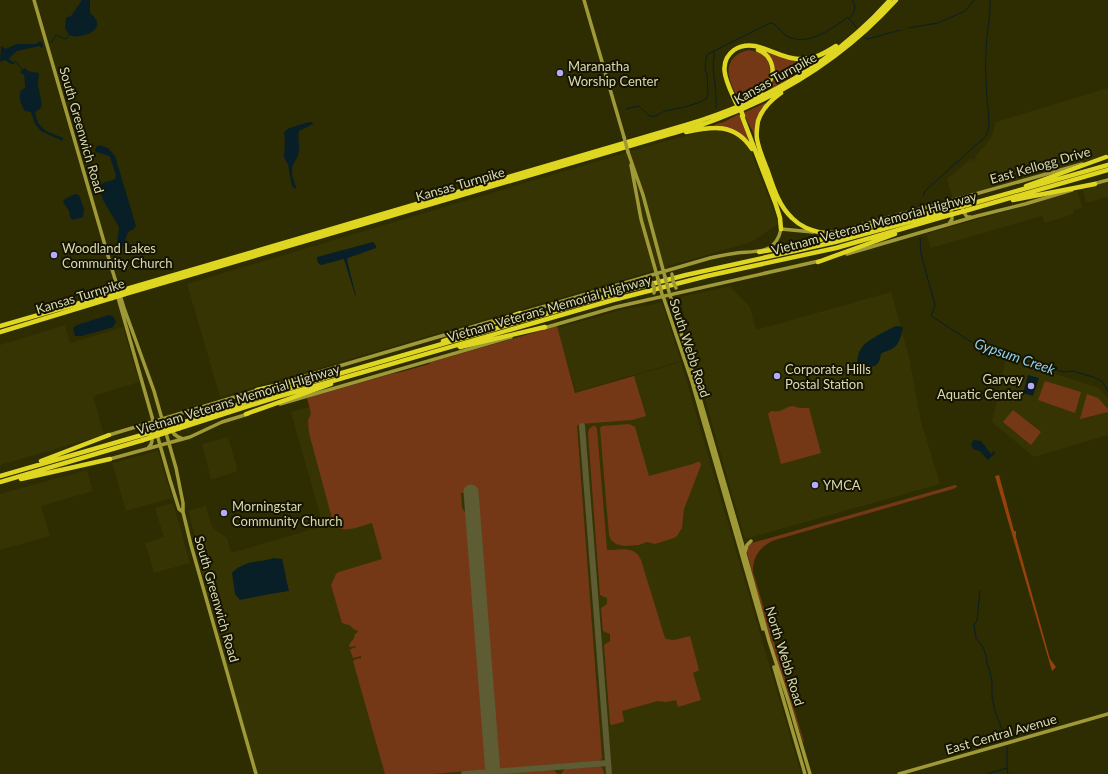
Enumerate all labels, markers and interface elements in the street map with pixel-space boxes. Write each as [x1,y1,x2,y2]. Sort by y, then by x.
street label: Kansas Turnpike [731,49,819,107]
place label: Maranatha Worship Center [568,58,658,89]
street label: South Greenwich Road [56,65,108,195]
marker: Maranatha Worship Center [555,68,565,78]
street label: East Kellogg Drive [988,143,1092,187]
street label: Kansas Turnpike [414,164,507,204]
street label: Vietnam Veterans Memorial Highway [770,188,979,258]
place label: Woodland Lakes Community Church [62,240,172,271]
marker: Woodland Lakes Community Church [49,250,59,260]
street label: Vietnam Veterans Memorial Highway [445,271,653,345]
street label: Kansas Turnpike [34,275,126,317]
street label: South Webb Road [666,297,714,399]
water label: Gypsum Creek [973,334,1058,378]
street label: Vietnam Veterans Memorial Highway [134,360,342,438]
place label: Corporate Hills Postal Station [785,361,871,392]
marker: Corporate Hills Postal Station [772,371,782,381]
place label: Garvey Aquatic Center [937,371,1023,402]
marker: Garvey Aquatic Center [1026,381,1036,391]
place label: YMCA [823,477,861,493]
marker: YMCA [810,480,820,490]
place label: Morningstar Community Church [232,498,342,529]
marker: Morningstar Community Church [219,508,229,518]
street label: South Greenwich Road [191,534,243,664]
street label: North Webb Road [762,604,808,708]
street label: East Central Avenue [944,710,1059,758]

